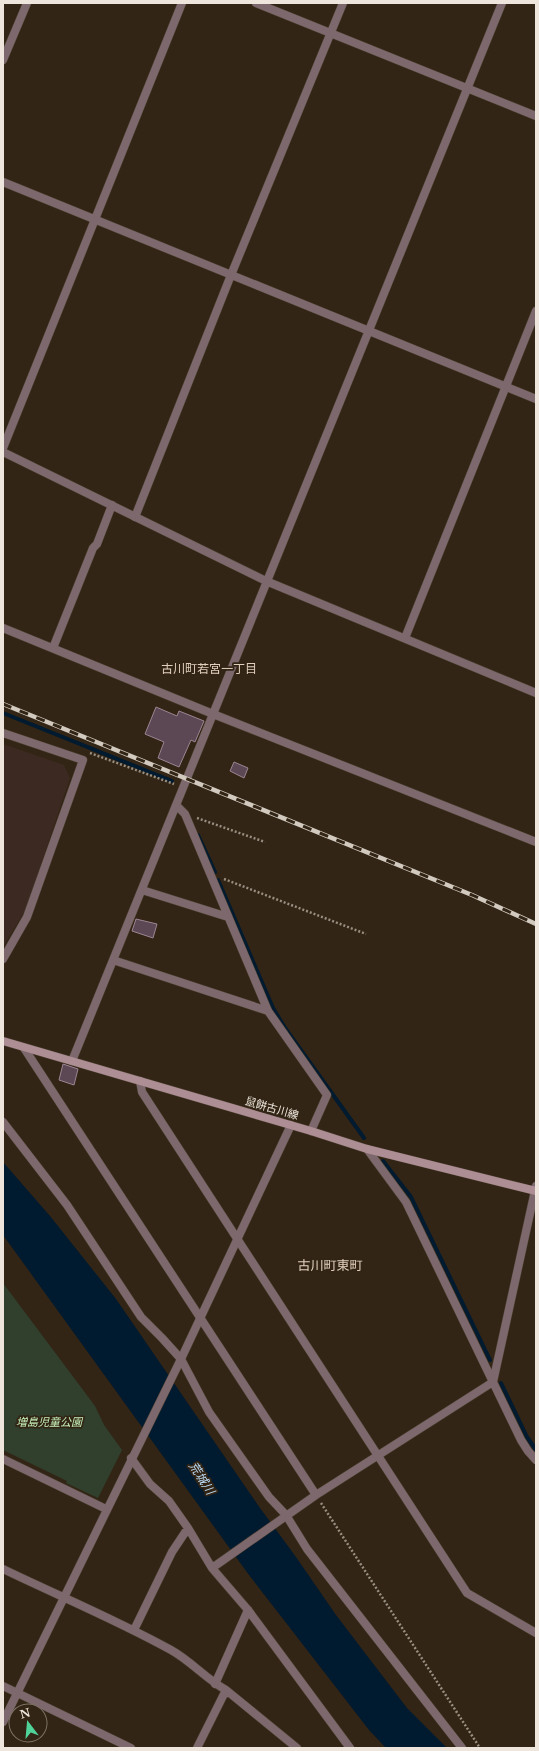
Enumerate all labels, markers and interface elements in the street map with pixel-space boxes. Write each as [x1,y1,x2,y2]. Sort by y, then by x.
district label: 古川町若宮一丁目 [161,661,257,676]
street label: 鼠餅古川線 [244,1094,300,1122]
district label: 古川町東町 [297,1257,363,1274]
park label: 増島児童公園 [16,1415,84,1429]
water label: 荒城川 [186,1459,219,1499]
north arrow [8,1703,48,1743]
text: N [18,1705,33,1722]

